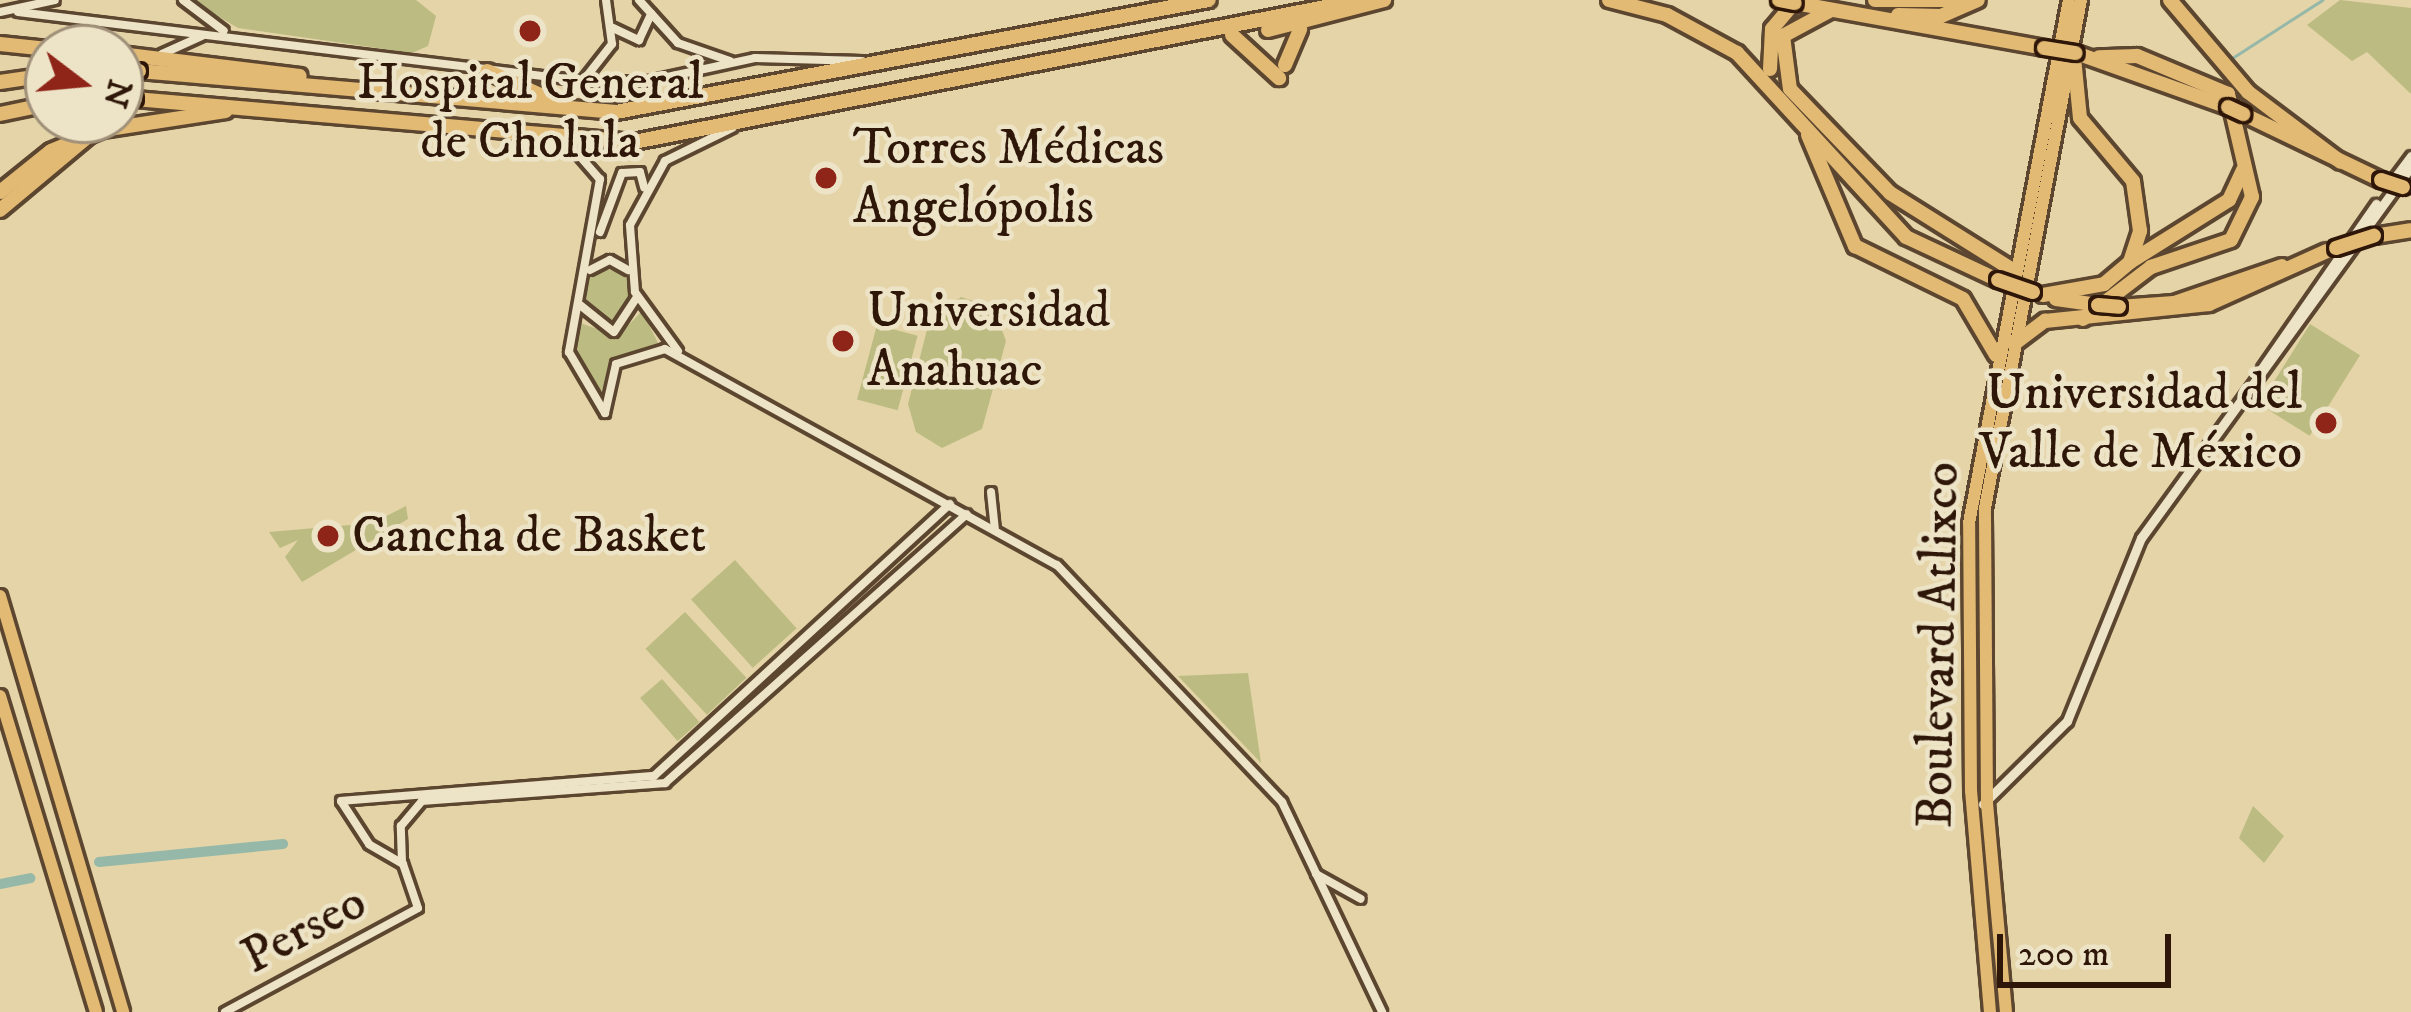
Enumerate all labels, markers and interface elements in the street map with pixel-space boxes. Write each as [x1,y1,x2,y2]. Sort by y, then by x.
marker: Hospital General de Cholula [514,15,546,47]
north arrow [24,24,144,144]
place label: Hospital General de Cholula [357,53,703,173]
text: N [93,75,140,112]
place label: Torres Médicas Angelópolis [853,118,1164,238]
marker: Torres Médicas Angelópolis [810,162,842,194]
place label: Universidad Anahuac [867,281,1110,401]
marker: Universidad Anahuac [830,328,856,354]
place label: Universidad del Valle de México [1979,363,2302,483]
marker: Universidad del Valle de México [2313,410,2339,436]
street label: Boulevard Atlixco [1905,461,1973,829]
place label: Cancha de Basket [352,505,706,567]
marker: Cancha de Basket [315,523,341,549]
street label: Perseo [231,872,377,988]
scale bar [2003,910,2177,984]
text: 200 m [2018,932,2109,977]

